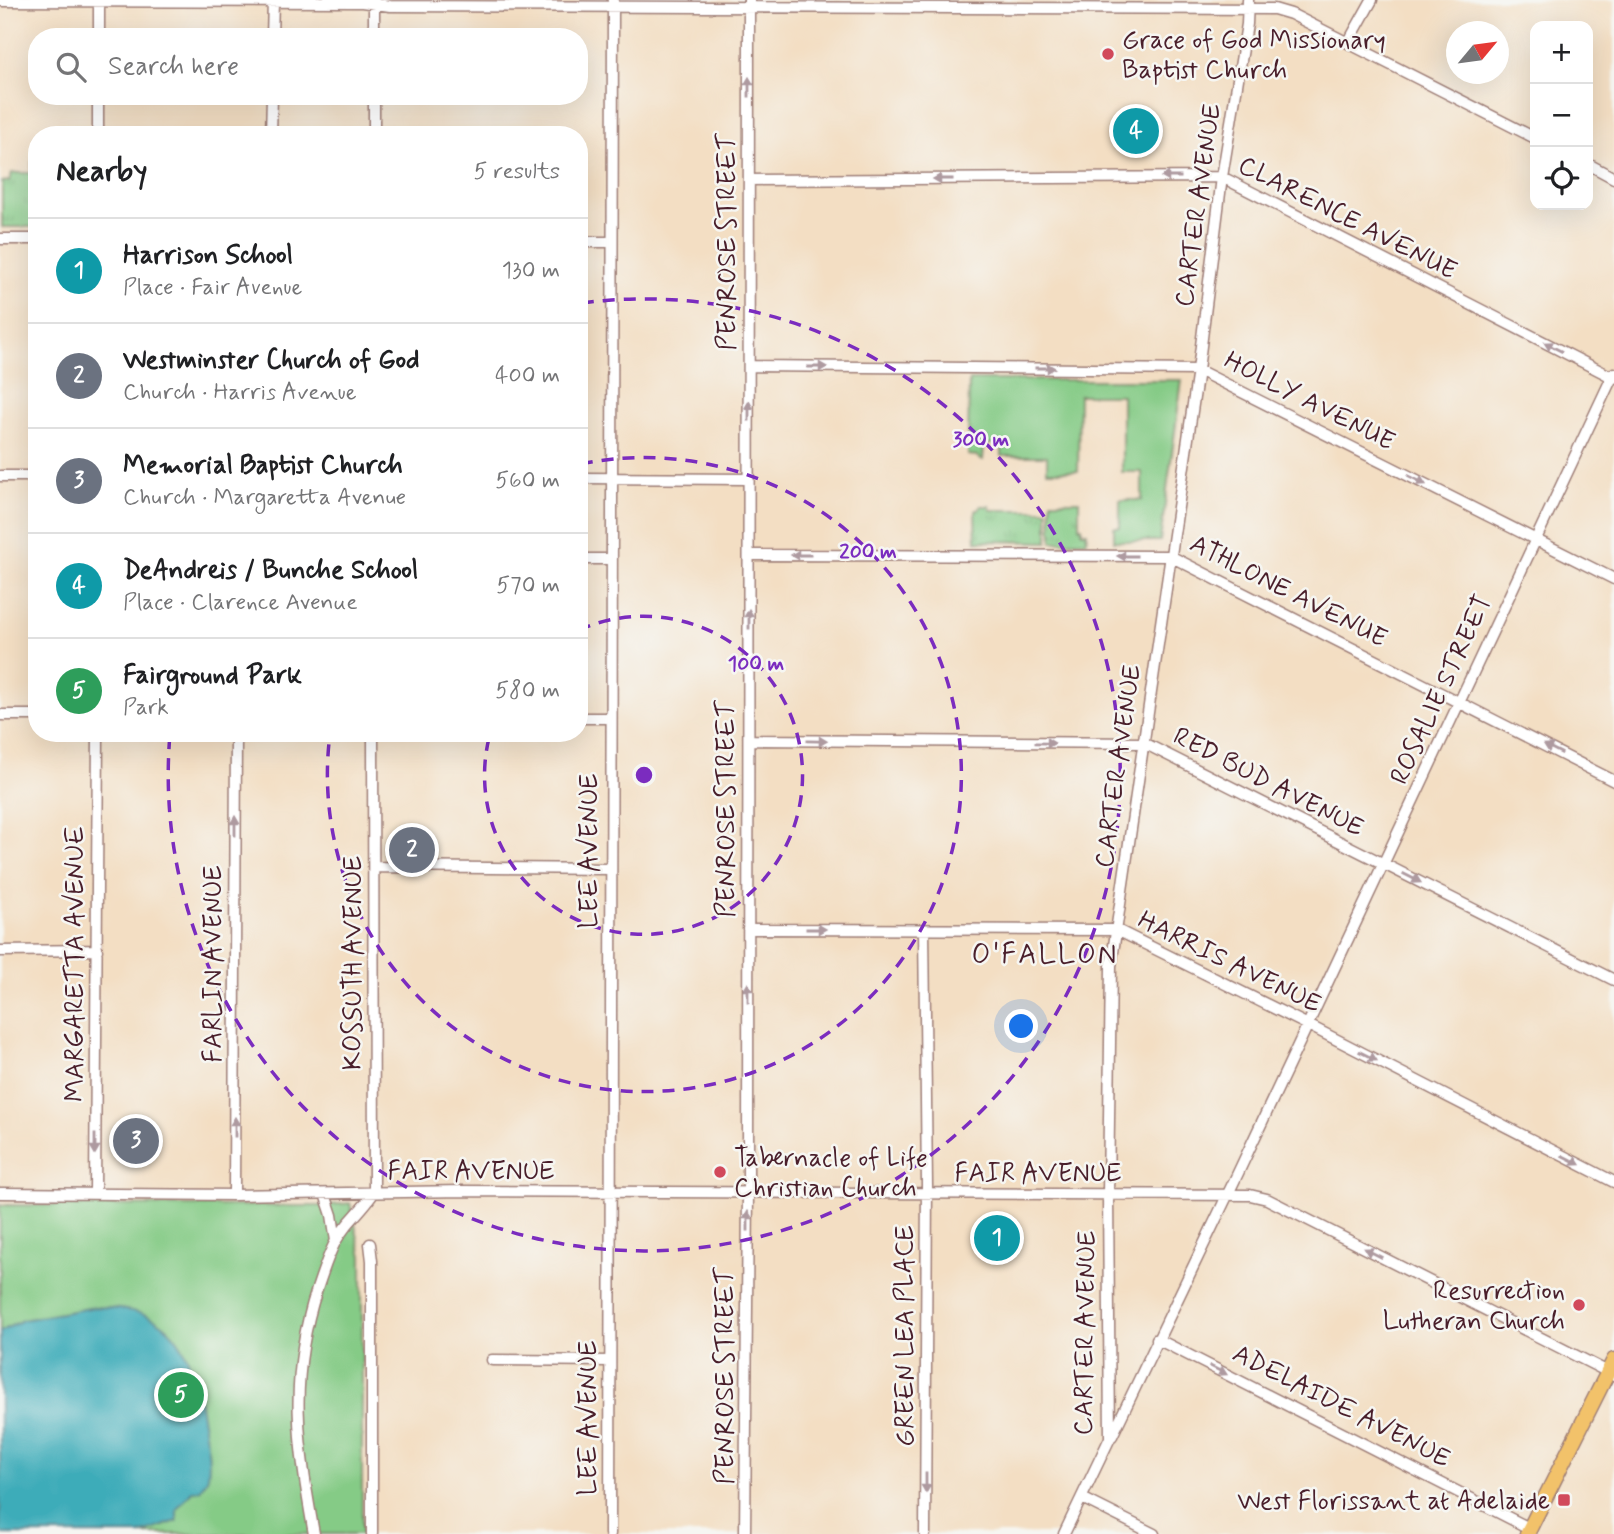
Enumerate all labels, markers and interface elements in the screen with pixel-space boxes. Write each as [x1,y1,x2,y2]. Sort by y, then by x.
north arrow [1446,21,1509,84]
map controls [1530,21,1593,210]
button: + [1530,21,1593,84]
place label: Grace of God Missionary Baptist Church [1122,24,1386,88]
search box [28,28,588,105]
marker: Grace of God Missionary Baptist Church [1100,46,1116,62]
icon: search [52,48,90,86]
text: Search here [108,50,239,84]
one-way arrow [743,76,755,98]
button: − [1530,84,1593,147]
street label: CARTER AVENUE [1168,101,1230,309]
pin: 4 [1113,105,1159,157]
street label: PENROSE STREET [711,132,745,350]
button: locate [1530,147,1593,210]
street label: CLARENCE AVENUE [1232,149,1462,289]
text: Nearby [56,152,147,191]
text: 5 results [474,157,560,187]
one-way arrow [1160,171,1182,183]
one-way arrow [932,173,954,185]
text: Harrison School [123,239,293,273]
text: 1 [74,256,84,286]
text: 130 m [502,256,560,286]
text: Place · Fair Avenue [123,273,302,303]
one-way arrow [1543,341,1563,352]
text: Westminster Church of God [123,344,420,378]
street label: HOLLY AVENUE [1218,344,1400,459]
text: 2 [73,361,85,391]
text: 400 m [495,361,560,391]
one-way arrow [807,361,829,373]
one-way arrow [1034,363,1056,374]
text: Church · Harris Avenue [123,378,357,408]
one-way arrow [743,399,755,421]
text: 300 m [953,426,1010,454]
text: Memorial Baptist Church [123,449,403,483]
text: 3 [74,466,84,496]
text: 560 m [495,466,560,496]
one-way arrow [1408,474,1428,486]
text: Church · Margaretta Avenue [123,483,406,513]
street label: ATHLONE AVENUE [1184,527,1392,656]
text: 200 m [839,538,897,566]
one-way arrow [790,549,812,561]
one-way arrow [1116,550,1138,562]
text: DeAndreis / Bunche School [123,554,418,588]
text: 4 [72,571,86,601]
text: 570 m [496,571,560,601]
text: Place · Clarence Avenue [123,588,358,618]
street label: ROSALIE STREET [1383,589,1501,790]
one-way arrow [743,608,755,630]
text: 100 m [728,650,784,678]
text: Fairground Park [123,659,302,693]
street label: CARTER AVENUE [1088,662,1150,870]
text: 5 [72,676,86,706]
text: 580 m [495,676,560,706]
text: Park [123,693,169,723]
street label: PENROSE STREET [710,699,744,917]
street label: RED BUD AVENUE [1167,720,1369,846]
one-way arrow [806,735,828,746]
one-way arrow [1034,737,1056,748]
one-way arrow [1543,744,1563,755]
centre of rings [632,763,656,787]
street label: LEE AVENUE [573,773,607,929]
one-way arrow [229,815,241,837]
pin: 2 [389,824,435,876]
street label: MARGARETTA AVENUE [59,826,93,1102]
street label: KOSSUTH AVENUE [337,856,371,1070]
street label: FARLIN AVENUE [197,865,231,1063]
one-way arrow [1402,873,1422,884]
street label: HARRIS AVENUE [1132,904,1326,1022]
one-way arrow [805,923,827,935]
district label: O'FALLON [971,937,1119,974]
one-way arrow [742,982,754,1004]
your location [1004,1009,1038,1043]
one-way arrow [1358,1050,1378,1061]
pin: 3 [113,1115,159,1167]
one-way arrow [229,1116,240,1138]
one-way arrow [89,1134,101,1156]
place label: Tabernacle of Life Christian Church [734,1142,928,1206]
one-way arrow [1561,1154,1581,1165]
street label: FAIR AVENUE [388,1155,554,1189]
street label: FAIR AVENUE [955,1157,1121,1191]
marker: Tabernacle of Life Christian Church [712,1164,728,1180]
one-way arrow [742,1210,754,1232]
pin: 1 [974,1212,1020,1264]
street label: GREEN LEA PLACE [889,1225,923,1447]
street label: CARTER AVENUE [1067,1230,1105,1436]
one-way arrow [1363,1247,1383,1258]
street label: PENROSE STREET [709,1266,743,1484]
place label: Resurrection Lutheran Church [1383,1275,1565,1339]
marker: Resurrection Lutheran Church [1571,1297,1587,1313]
street label: ADELAIDE AVENUE [1227,1337,1456,1476]
street label: LEE AVENUE [572,1340,606,1496]
one-way arrow [1208,1364,1228,1376]
pin: 5 [158,1369,204,1421]
one-way arrow [920,1472,931,1494]
place label: West Florissant at Adelaide [1237,1485,1550,1519]
marker: West Florissant at Adelaide [1556,1492,1572,1508]

